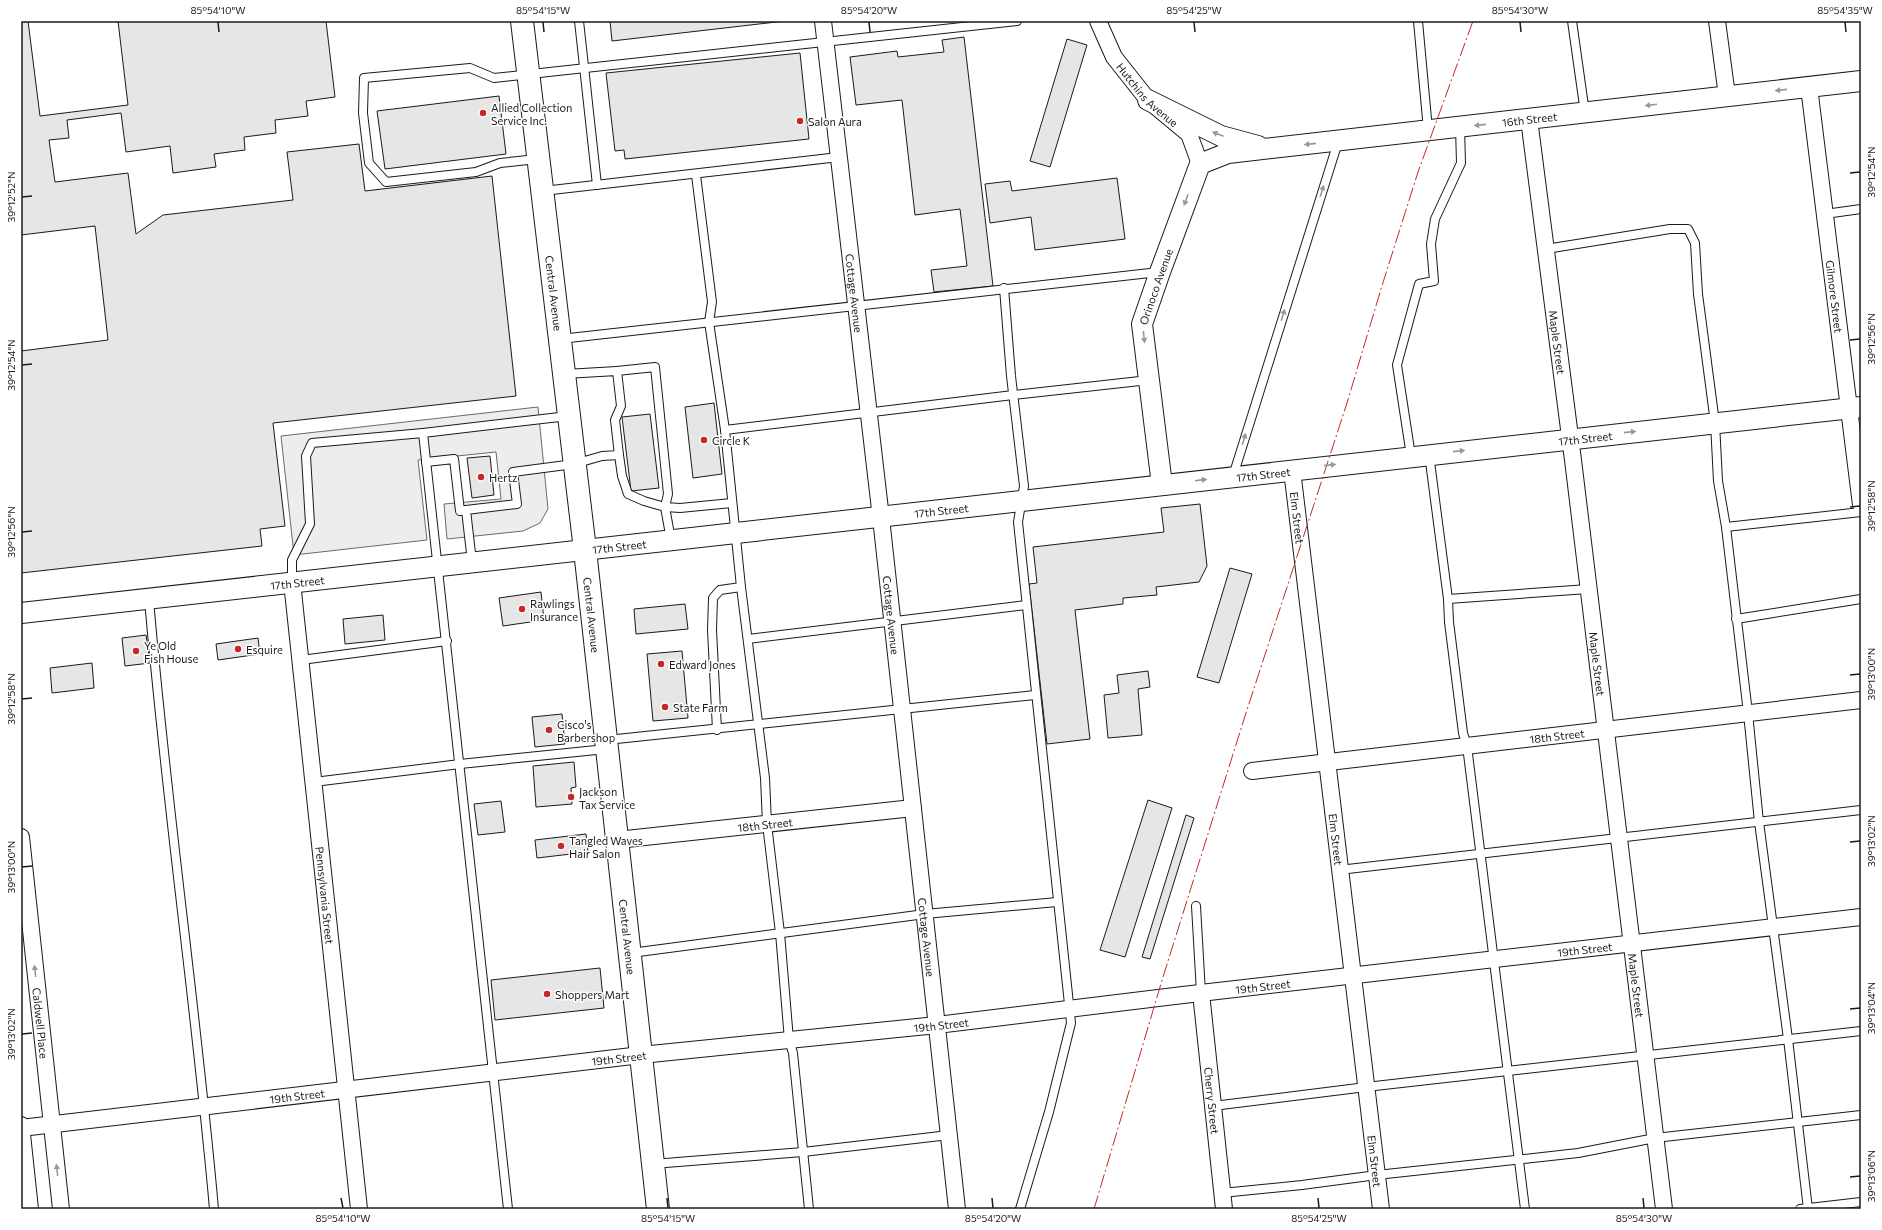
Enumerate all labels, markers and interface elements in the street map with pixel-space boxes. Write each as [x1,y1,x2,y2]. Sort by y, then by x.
text: 85°54'10"W [190,4,246,16]
text: 85°54'15"W [516,4,570,16]
text: 85°54'20"W [841,4,897,16]
text: 85°54'25"W [1166,4,1222,16]
text: 85°54'30"W [1492,4,1548,16]
text: 85°54'35"W [1817,4,1873,16]
street label: Hutchins Avenue [1114,60,1181,129]
one-way arrow [1774,87,1787,93]
place label: Allied Collection Service Inc. [491,101,572,127]
one-way arrow [1645,102,1657,108]
marker: Allied Collection Service Inc. [478,108,488,118]
street label: 16th Street [1501,109,1558,128]
place label: Salon Aura [808,115,862,128]
marker: Salon Aura [795,116,805,126]
one-way arrow [1474,121,1487,128]
one-way arrow [1212,131,1224,137]
one-way arrow [1304,141,1316,147]
text: 39°12'54"N [1865,146,1877,198]
text: 39°12'52"N [5,172,17,222]
one-way arrow [1319,185,1325,197]
one-way arrow [1183,195,1189,207]
street label: Orinoco Avenue [1136,246,1175,326]
street label: Cottage Avenue [844,253,866,333]
street label: Central Avenue [543,255,565,332]
street label: Gilmore Street [1824,259,1846,334]
one-way arrow [1280,309,1286,321]
street label: Maple Street [1547,309,1568,375]
text: 39°12'56"N [1865,313,1877,365]
one-way arrow [1141,330,1147,343]
text: 39°12'54"N [5,339,17,391]
street label: 17th Street [1557,428,1614,447]
one-way arrow [1624,429,1636,435]
one-way arrow [1241,433,1247,445]
place label: Circle K [712,434,751,447]
marker: Circle K [699,435,709,445]
one-way arrow [1453,448,1465,454]
one-way arrow [1324,462,1336,469]
street label: 17th Street [1235,464,1292,483]
place label: Hertz [489,471,518,484]
marker: Hertz [476,472,486,482]
one-way arrow [1195,477,1207,484]
text: 39°12'58"N [1865,480,1877,532]
street label: Elm Street [1288,491,1307,545]
street label: 17th Street [913,500,970,519]
text: 39°12'56"N [5,506,17,558]
street label: 17th Street [591,536,648,556]
street label: 17th Street [269,573,326,592]
street label: Cottage Avenue [881,575,902,655]
street label: Central Avenue [582,576,603,653]
place label: Rawlings Insurance [530,597,578,623]
marker: Rawlings Insurance [517,604,527,614]
street label: Maple Street [1587,631,1608,697]
place label: Ye Old Fish House [144,639,199,665]
place label: Esquire [246,643,283,656]
marker: Esquire [233,644,243,654]
marker: Ye Old Fish House [131,646,141,656]
text: 39°13'00"N [1865,648,1877,700]
place label: Edward Jones [669,658,736,672]
marker: Edward Jones [656,659,666,669]
text: 39°12'58"N [5,673,17,725]
place label: State Farm [673,701,728,714]
marker: State Farm [660,702,670,712]
place label: Cisco's Barbershop [557,718,615,744]
marker: Cisco's Barbershop [544,725,554,735]
street label: 18th Street [1529,726,1586,745]
place label: Jackson Tax Service [579,785,635,811]
marker: Jackson Tax Service [566,792,576,802]
street label: Elm Street [1327,813,1346,866]
street label: 18th Street [737,814,794,833]
text: 39°13'02"N [1865,815,1877,867]
place label: Tangled Waves Hair Salon [569,834,643,860]
text: 39°13'00"N [5,841,17,893]
marker: Tangled Waves Hair Salon [556,841,566,851]
street label: Pennsylvania Street [314,846,337,945]
street label: Cottage Avenue [916,897,938,977]
street label: Central Avenue [617,898,639,976]
street label: 19th Street [1556,939,1614,958]
street label: Maple Street [1626,952,1647,1019]
one-way arrow [32,965,39,977]
street label: 19th Street [1235,976,1292,995]
text: 39°13'04"N [1865,982,1877,1034]
street label: Caldwell Place [31,987,51,1059]
place label: Shoppers Mart [555,988,630,1001]
marker: Shoppers Mart [542,989,552,999]
text: 39°13'02"N [5,1008,17,1060]
street label: 19th Street [913,1015,970,1034]
street label: 19th Street [591,1048,648,1067]
street label: Cherry Street [1202,1066,1223,1135]
street label: 19th Street [269,1086,326,1105]
street label: Elm Street [1366,1134,1385,1188]
text: 39°13'06"N [1865,1150,1877,1202]
one-way arrow [54,1164,60,1176]
text: 85°54'10"W [315,1212,371,1224]
text: 85°54'15"W [641,1212,695,1224]
text: 85°54'20"W [965,1212,1021,1224]
text: 85°54'25"W [1291,1212,1347,1224]
text: 85°54'30"W [1616,1212,1672,1224]

